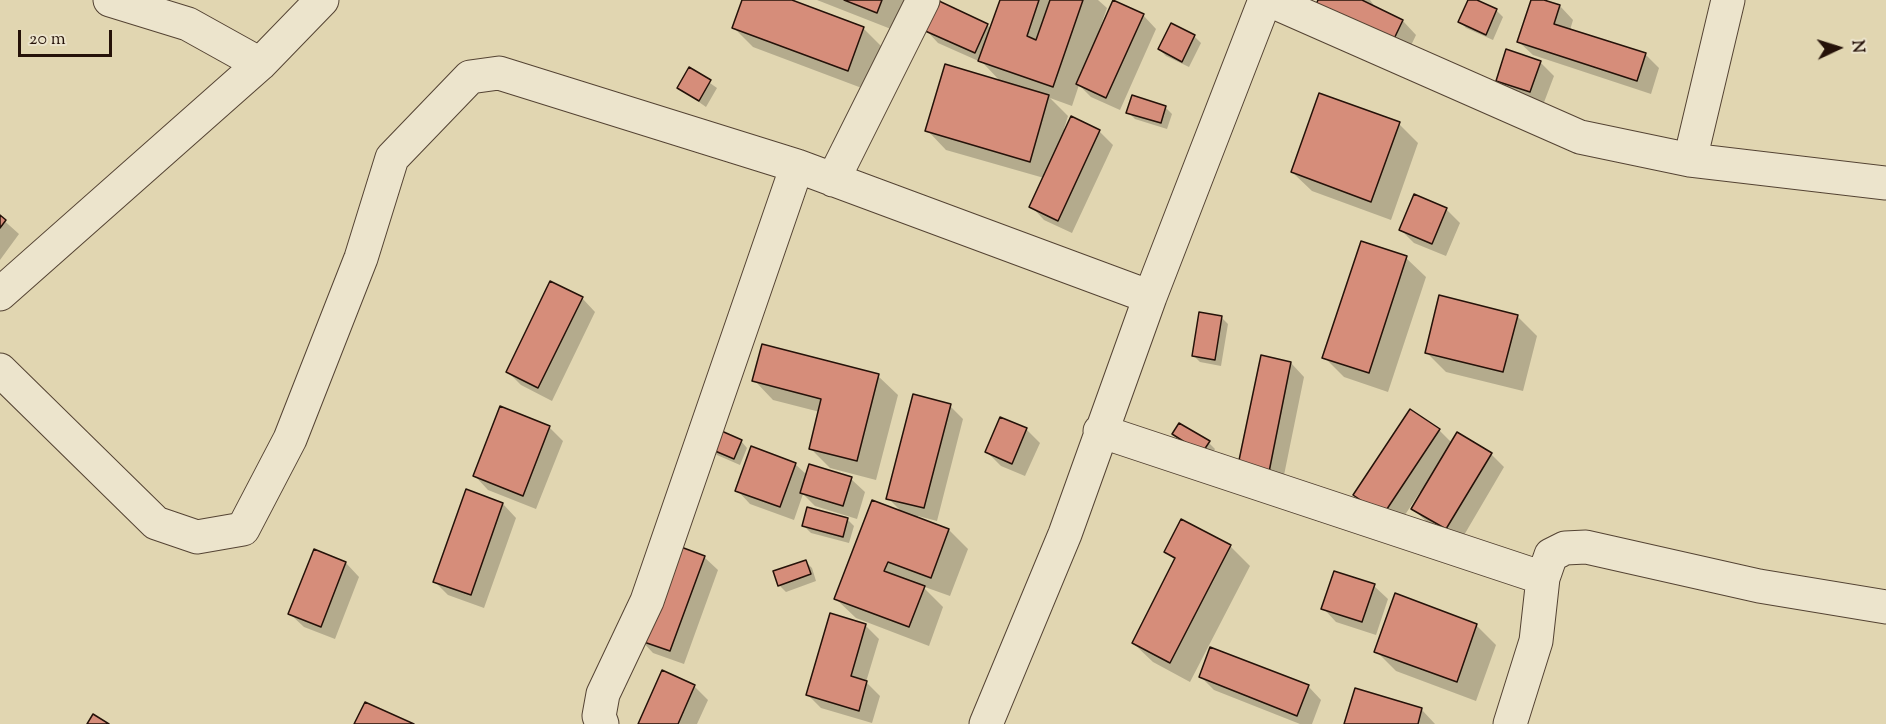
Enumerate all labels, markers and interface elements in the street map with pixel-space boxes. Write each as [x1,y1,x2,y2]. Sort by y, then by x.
scale bar [21,18,116,56]
north arrow [1808,18,1868,78]
text: 20 m [29,27,66,53]
text: N [1845,40,1868,54]

